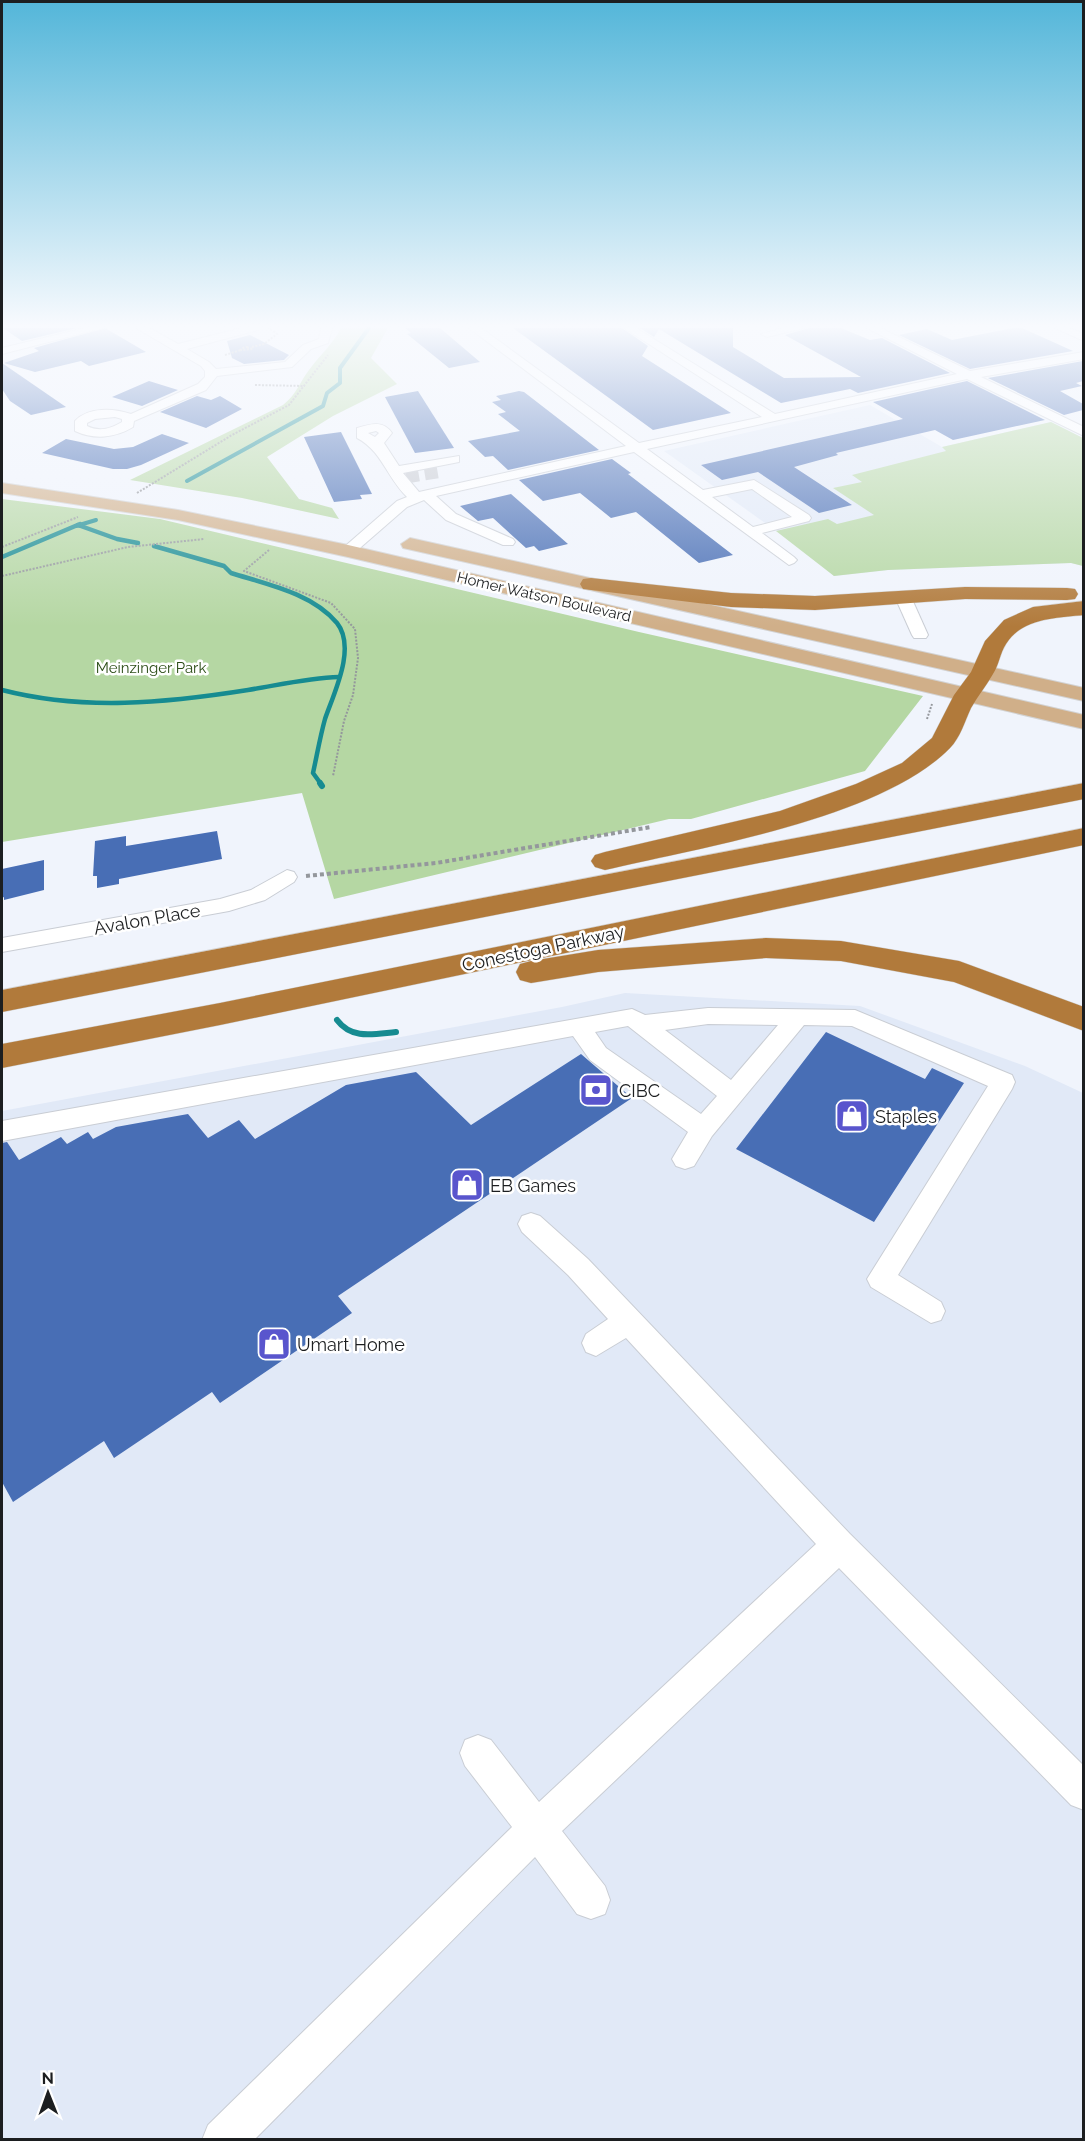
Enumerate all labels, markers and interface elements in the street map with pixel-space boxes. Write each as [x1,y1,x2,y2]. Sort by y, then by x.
street label: Homer Watson Boulevard [455,568,633,626]
park label: Meinzinger Park [96,659,206,677]
street label: Avalon Place [92,899,202,939]
street label: Conestoga Parkway [460,920,626,975]
bank icon: CIBC [578,1072,614,1108]
place label: CIBC [619,1080,660,1101]
shop icon: Staples [834,1098,870,1134]
place label: Staples [875,1106,937,1127]
shop icon: EB Games [449,1167,485,1203]
place label: EB Games [490,1175,576,1196]
shop icon: Umart Home [256,1326,292,1362]
place label: Umart Home [297,1334,405,1355]
north arrow [18,2063,78,2123]
text: N [41,2069,54,2088]

